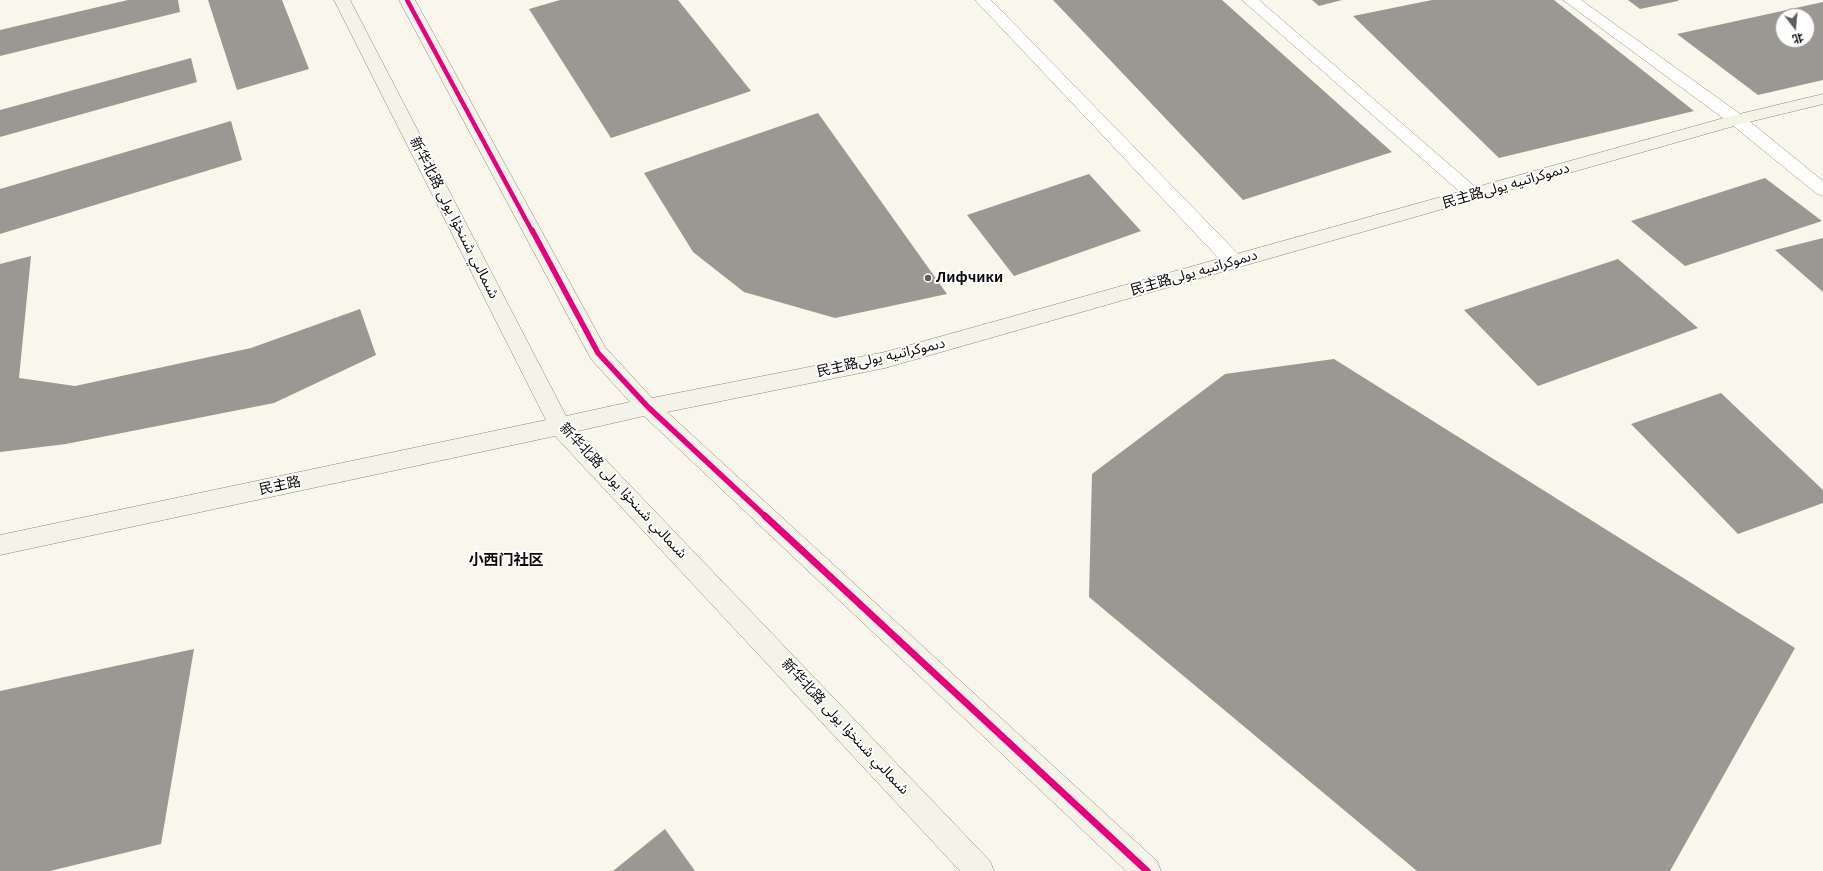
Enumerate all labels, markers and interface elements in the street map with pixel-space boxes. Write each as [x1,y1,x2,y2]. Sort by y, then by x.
north arrow [1775,8,1815,48]
text: 北 [1791,30,1805,47]
street label: 新华北路 شىمالىي شىنخۇا يولى [406,134,502,302]
street label: 民主路دىموكراتىيە يولى [1441,160,1571,212]
street label: 民主路دىموكراتىيە يولى [1129,247,1259,299]
place label: Лифчики [936,270,1003,286]
marker: Лифчики [923,273,933,283]
street label: 民主路دىموكراتىيە يولى [815,335,947,381]
street label: 新华北路 شىمالىي شىنخۇا يولى [556,420,690,562]
street label: 民主路 [258,473,302,499]
district label: 小西门社区 [469,552,543,570]
street label: 新华北路 شىمالىي شىنخۇا يولى [778,656,912,798]

